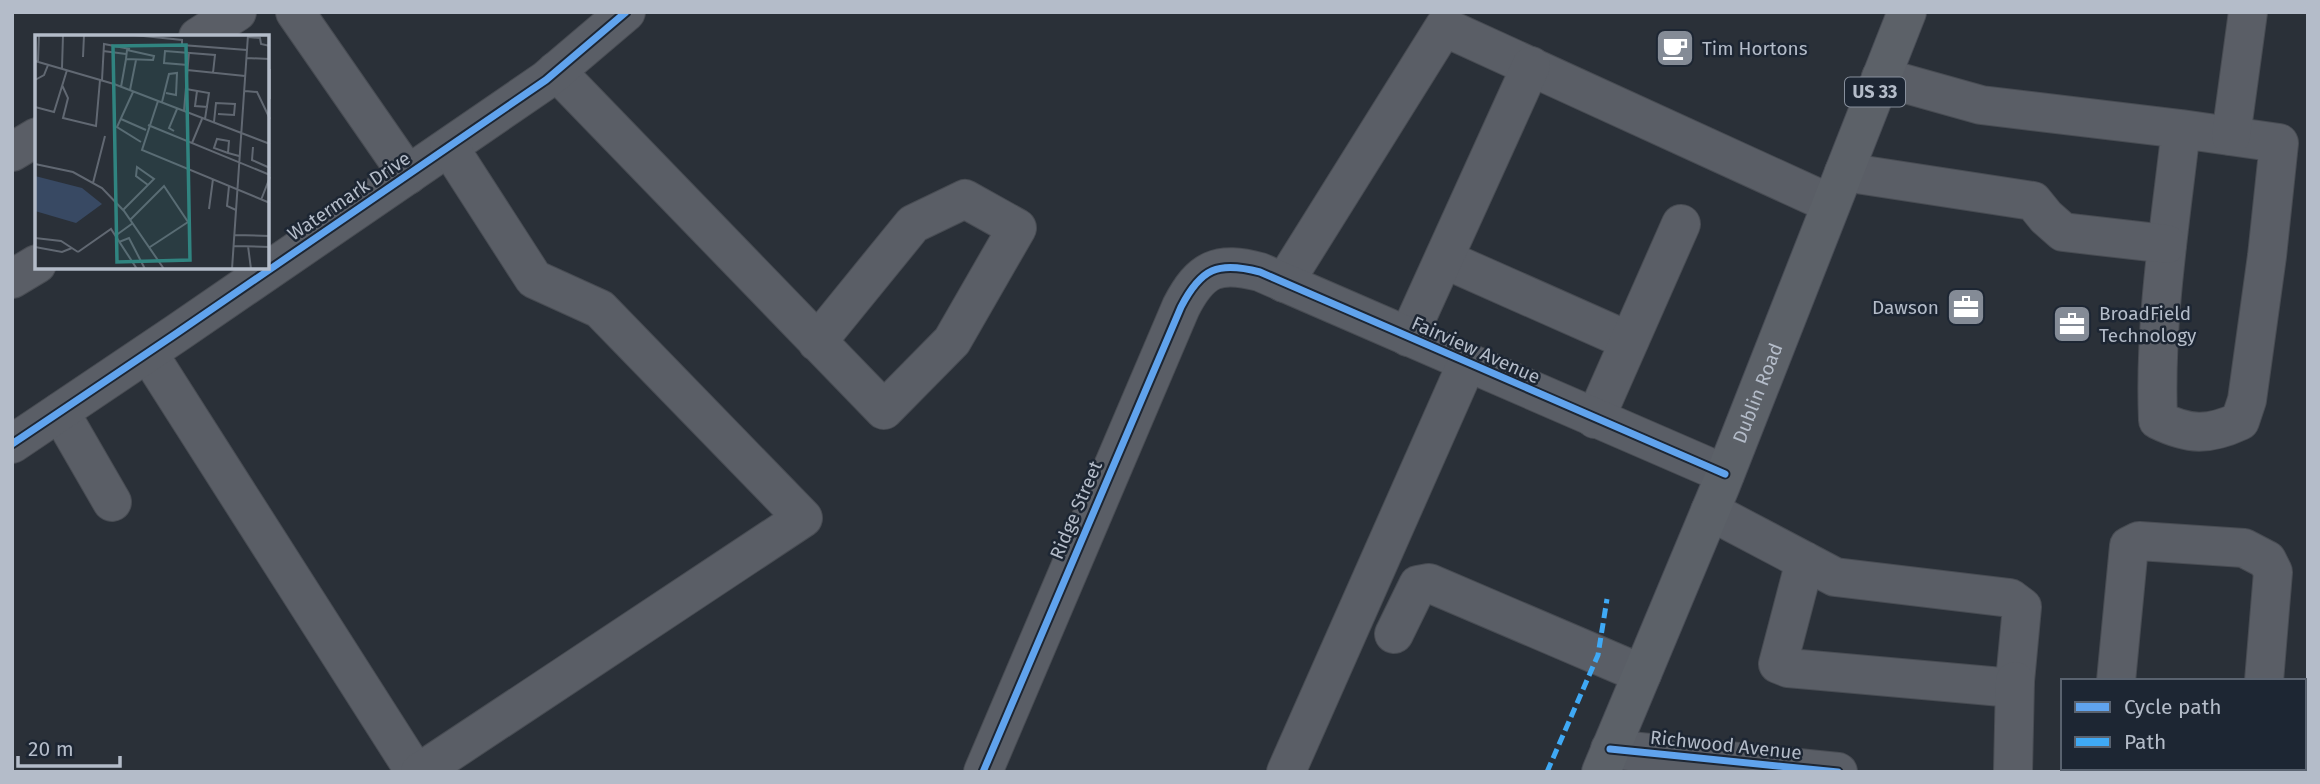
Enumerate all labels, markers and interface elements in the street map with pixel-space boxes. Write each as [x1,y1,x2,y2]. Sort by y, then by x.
cafe icon: Tim Hortons [1654,27,1696,69]
inset map [35,35,270,270]
place label: Tim Hortons [1702,37,1808,60]
road number: US 33 [1845,78,1905,106]
street label: Watermark Drive [283,146,415,246]
office icon: Dawson [1945,286,1987,328]
place label: Dawson [1872,296,1939,319]
place label: BroadField Technology [2099,302,2197,347]
office icon: BroadField Technology [2051,303,2093,345]
street label: Fairview Avenue [1408,311,1544,389]
street label: Dublin Road [1727,340,1787,446]
street label: Ridge Street [1045,457,1107,563]
legend [2061,679,2306,770]
text: Cycle path [2124,694,2222,720]
scale bar [18,724,119,768]
street label: Richwood Avenue [1649,726,1803,764]
text: Path [2124,729,2166,755]
text: 20 m [28,736,74,762]

